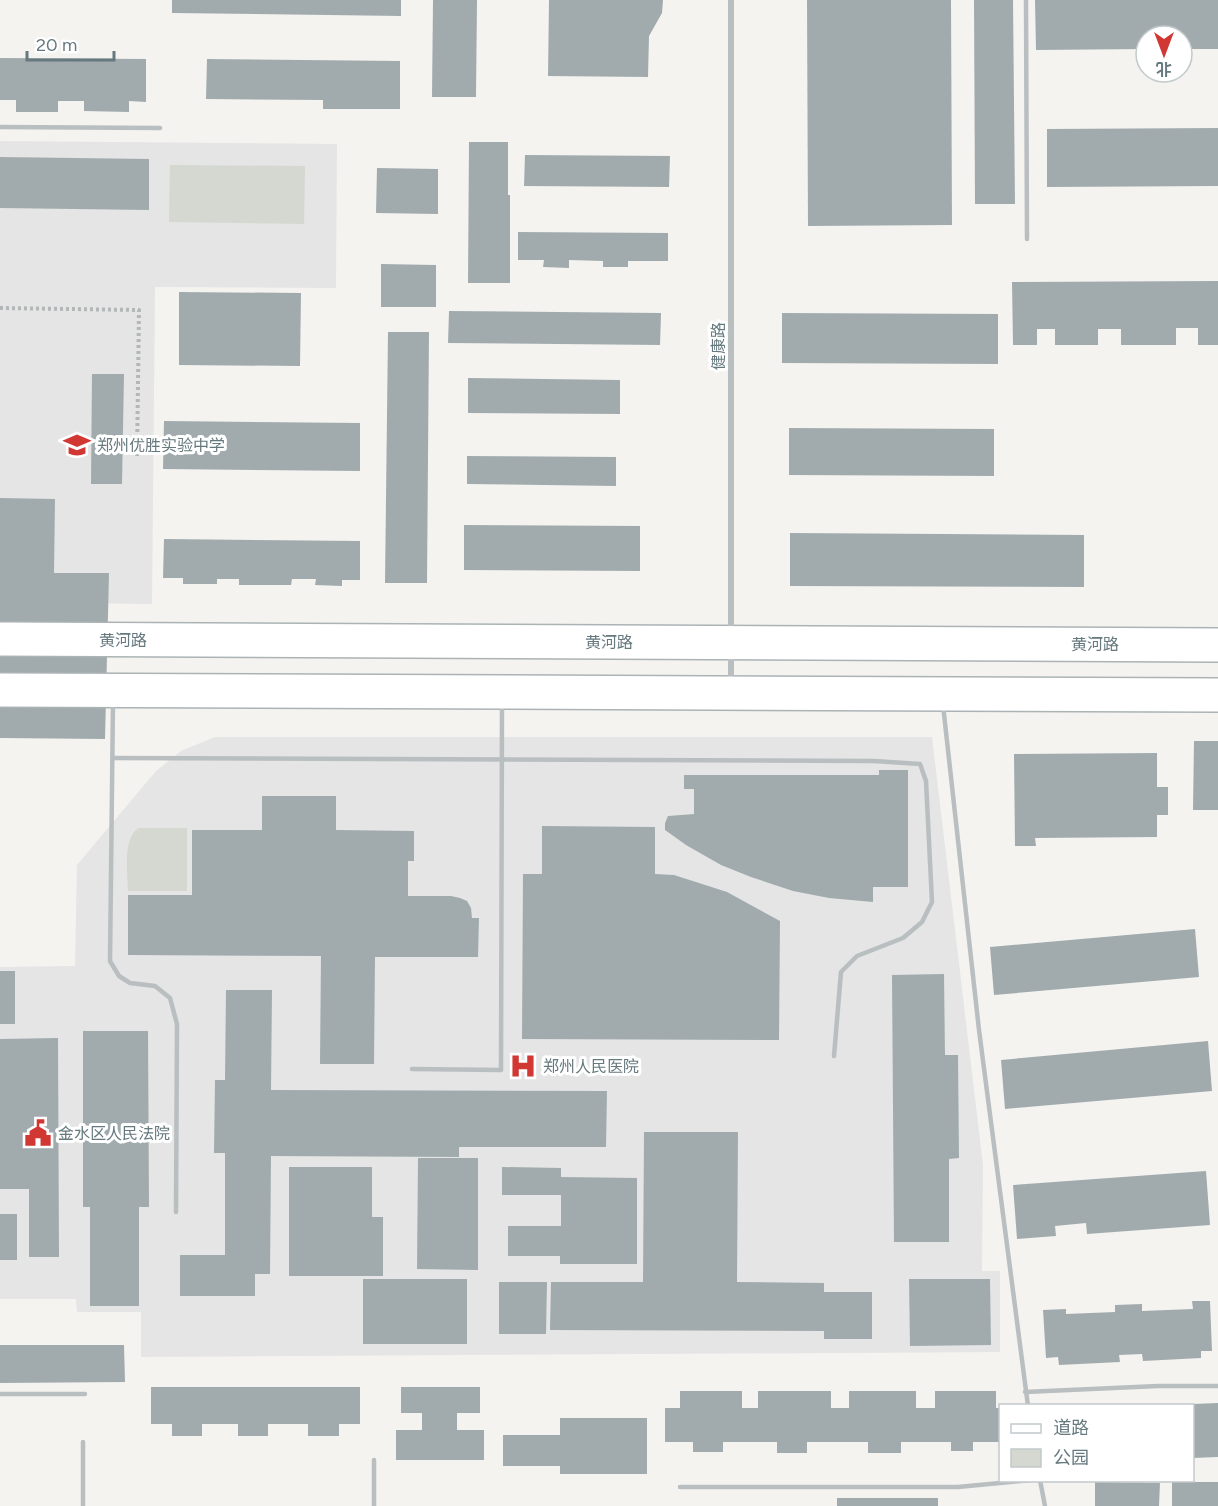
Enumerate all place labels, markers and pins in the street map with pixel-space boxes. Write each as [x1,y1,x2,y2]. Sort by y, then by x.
school or university icon: 郑州优胜实验中学 [62,430,92,460]
place label: 郑州优胜实验中学 [97,436,225,455]
hospital icon: 郑州人民医院 [508,1051,538,1081]
place label: 郑州人民医院 [543,1057,639,1076]
public building icon: 金水区人民法院 [23,1118,53,1148]
place label: 金水区人民法院 [58,1124,170,1143]

